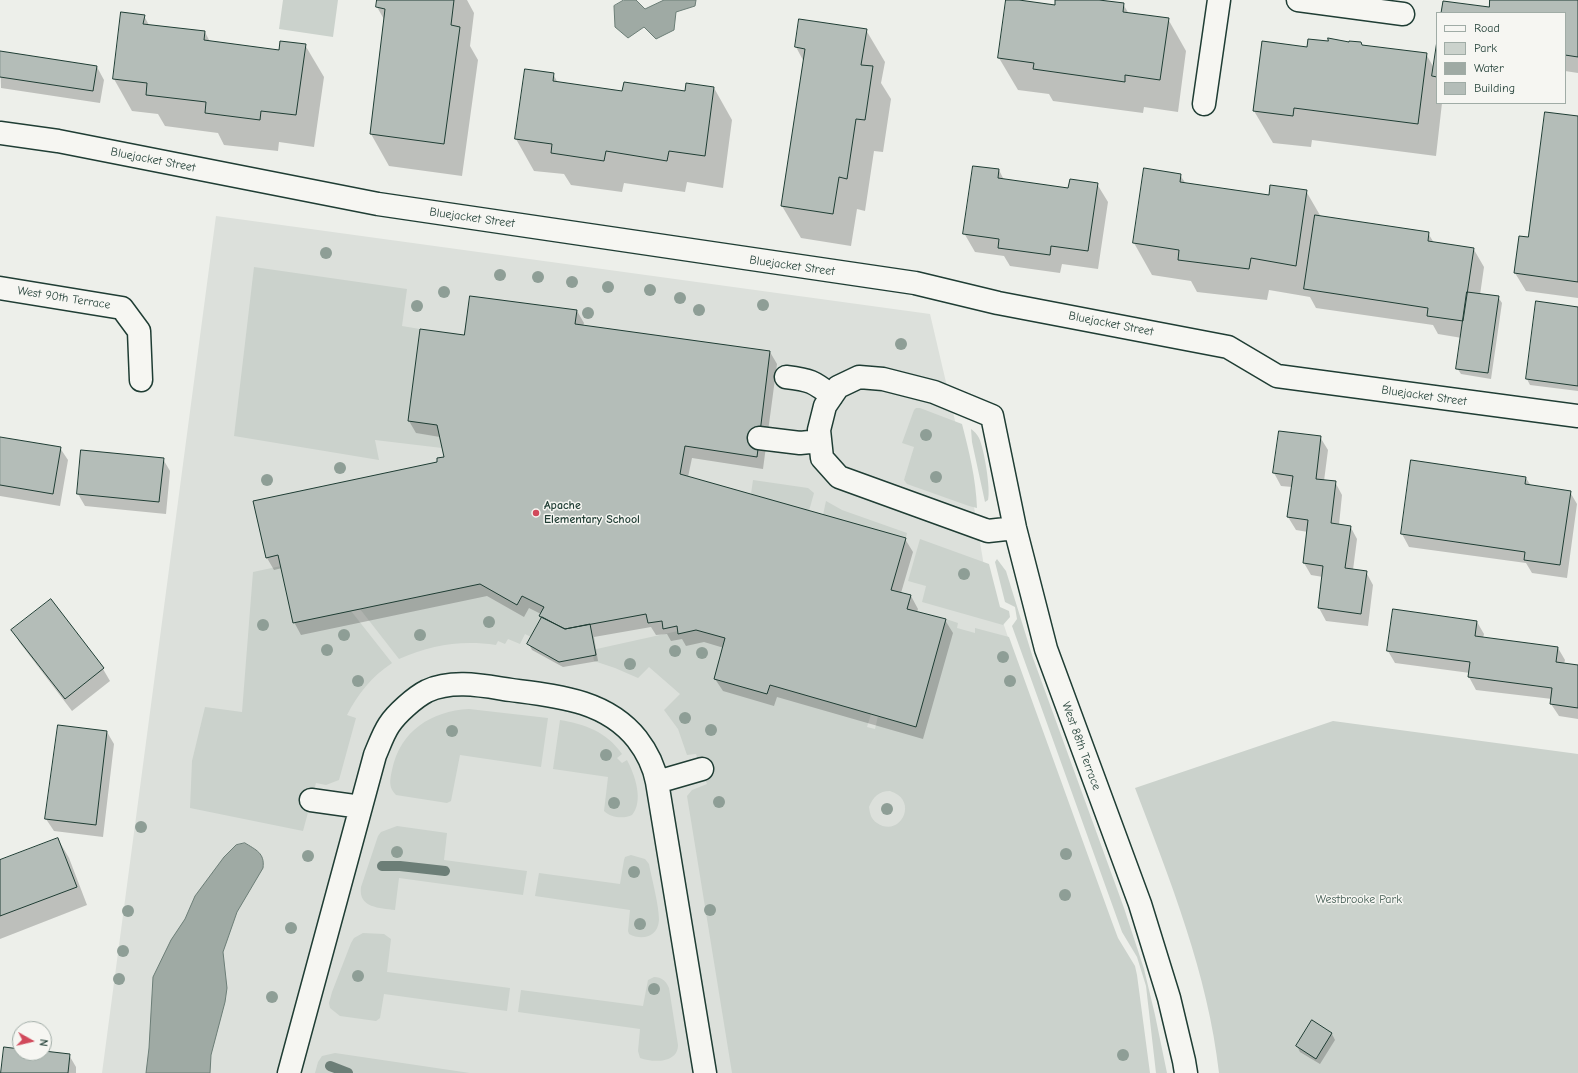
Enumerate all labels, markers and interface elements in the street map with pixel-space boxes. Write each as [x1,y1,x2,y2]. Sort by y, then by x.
legend [1436,12,1566,104]
text: Road [1474,21,1500,35]
text: Park [1474,41,1497,55]
text: Water [1474,61,1504,75]
text: Building [1474,81,1515,95]
street label: Bluejacket Street [109,145,197,175]
street label: Bluejacket Street [428,205,516,231]
street label: Bluejacket Street [748,253,836,279]
street label: West 90th Terrace [16,284,112,312]
street label: Bluejacket Street [1067,309,1155,339]
street label: Bluejacket Street [1380,383,1468,409]
place label: Apache Elementary School [544,499,640,527]
marker: Apache Elementary School [531,508,541,518]
street label: West 88th Terrace [1058,700,1104,792]
park label: Westbrooke Park [1316,893,1402,907]
north arrow [12,1021,52,1061]
text: N [36,1038,50,1047]

